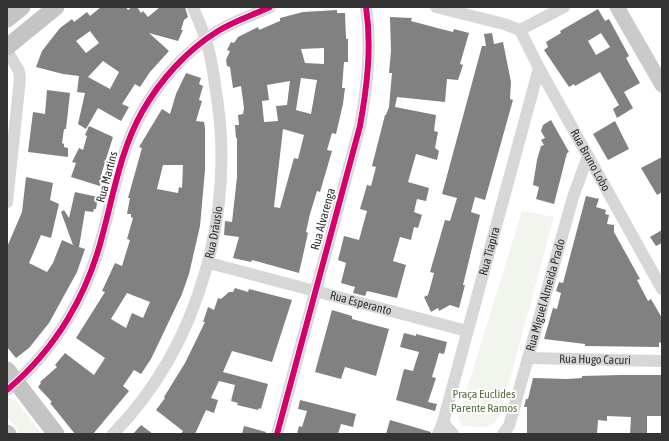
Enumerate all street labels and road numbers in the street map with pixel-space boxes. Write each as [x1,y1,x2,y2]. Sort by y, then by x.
street label: Rua Bruno Lobo [567,127,613,194]
street label: Rua Martins [93,150,121,204]
street label: Rua Alvarenga [308,186,338,252]
street label: Rua Dráusio [202,205,225,260]
street label: Rua Tiapira [476,225,503,277]
street label: Rua Miguel Almeida Prado [523,237,568,353]
street label: Rua Esperanto [328,288,394,318]
street label: Rua Hugo Cacuri [559,352,631,367]

